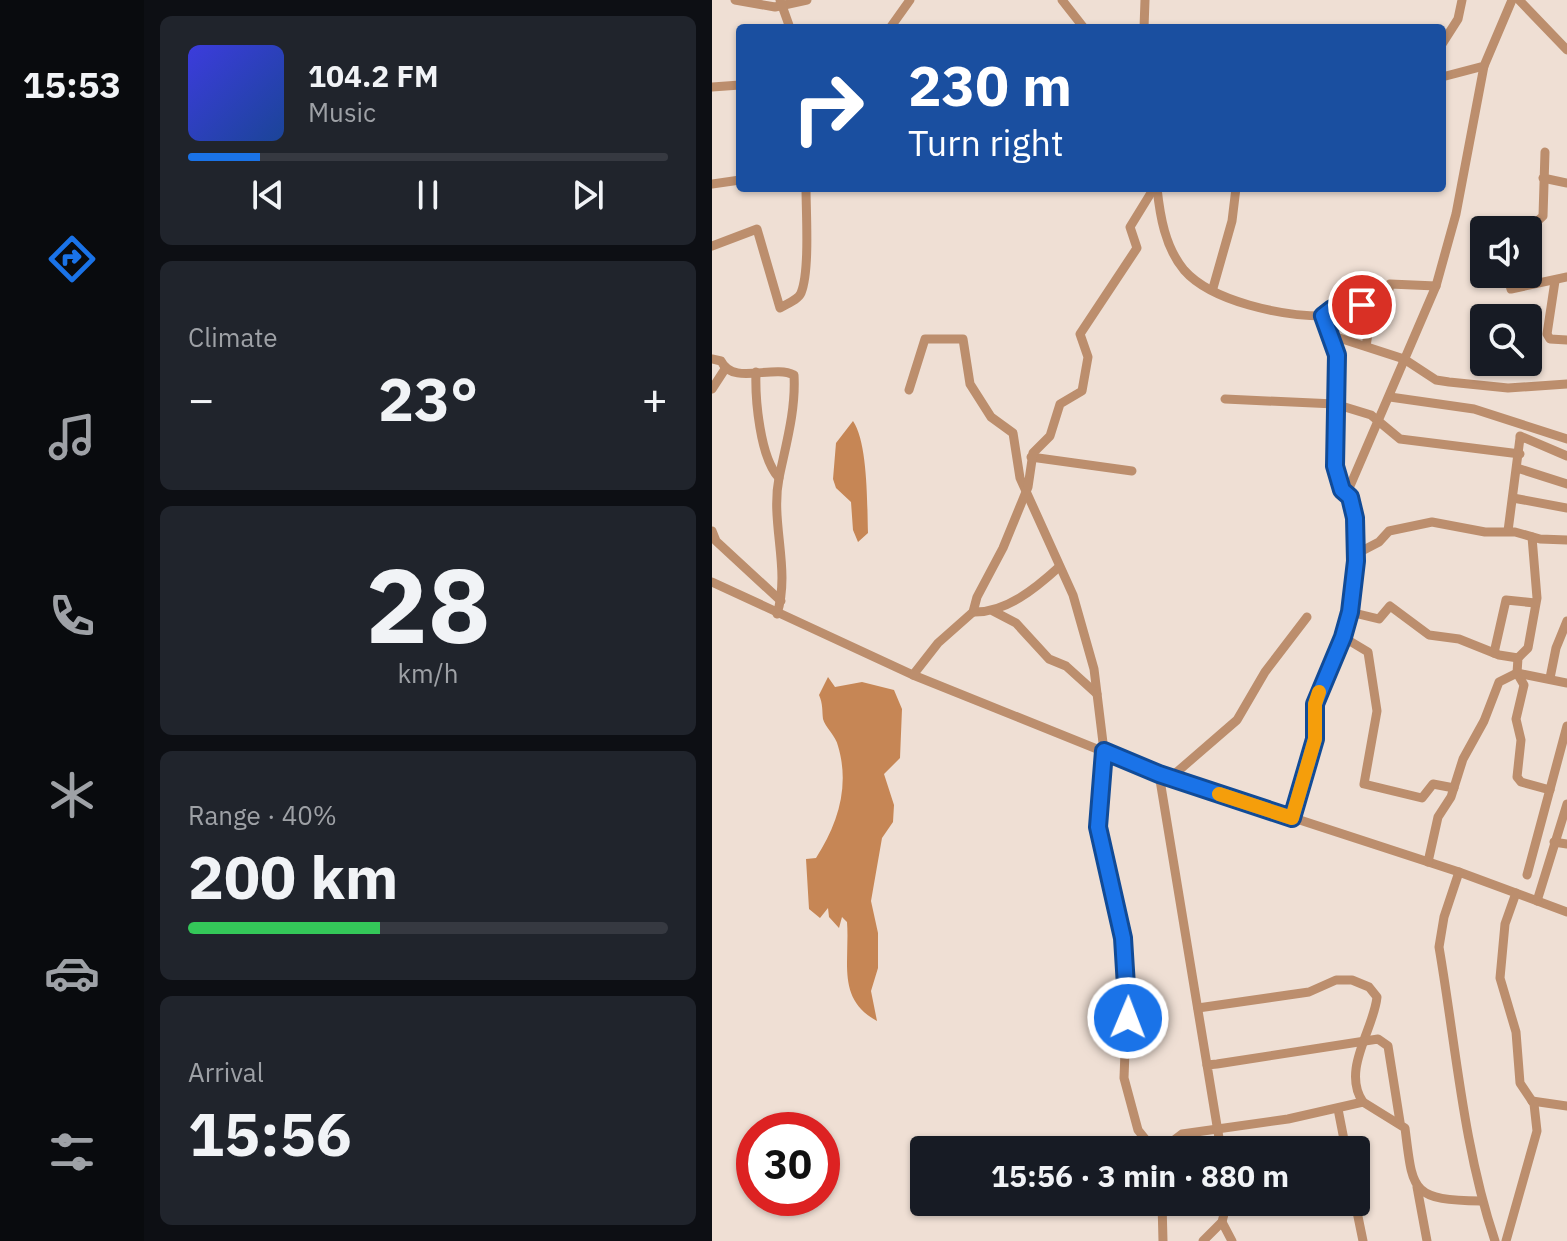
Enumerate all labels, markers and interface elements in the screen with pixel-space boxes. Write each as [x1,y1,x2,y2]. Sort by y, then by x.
text: 230 m [908,49,1072,121]
text: 104.2 FM [308,56,439,95]
icon: right [776,56,880,160]
text: 15:53 [23,61,121,108]
text: Music [308,95,376,129]
text: Turn right [908,119,1064,166]
icon: previous [246,173,290,217]
icon: pause [406,173,450,217]
icon: next [566,173,610,217]
map controls [1470,216,1542,376]
button: sound [1470,216,1542,288]
icon: directions [44,231,100,287]
pin [1328,271,1396,339]
icon: arrive [1340,283,1384,327]
button: search [1470,304,1542,376]
text: Climate [188,320,278,354]
text: 23° [378,359,478,438]
text: − [188,370,214,427]
text: + [642,370,668,427]
icon: music [44,409,100,465]
text: 28 [366,536,490,672]
icon: phone [44,588,100,644]
text: km/h [397,656,459,690]
icon: climate [44,767,100,823]
text: Range · 40% [188,798,337,832]
text: 200 km [188,837,398,916]
icon: car [44,945,100,1001]
position arrow [1086,976,1170,1060]
text: Arrival [188,1055,264,1089]
text: 15:56 [188,1094,352,1173]
speed limit sign: 30 [736,1112,840,1216]
icon: filters [44,1124,100,1180]
text: 15:56 · 3 min · 880 m [991,1156,1289,1195]

